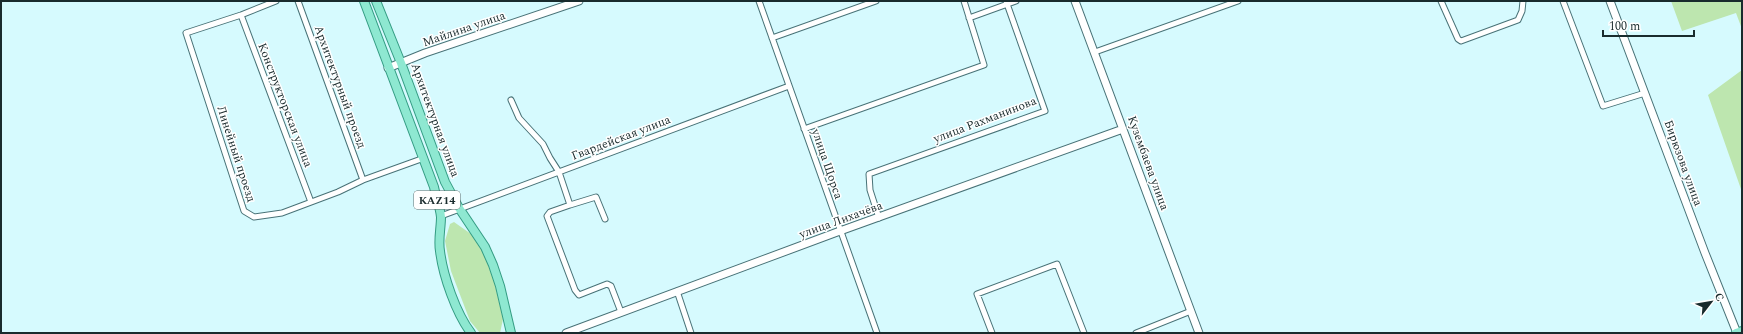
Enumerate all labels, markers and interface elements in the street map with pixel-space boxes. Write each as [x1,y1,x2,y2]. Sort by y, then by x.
street label: Майлина улица [420,6,508,52]
scale bar [1603,12,1694,38]
text: 100 m [1609,17,1640,36]
street label: Архитектурный проезд [309,23,371,151]
street label: Конструкторская улица [252,40,318,170]
street label: Архитектурная улица [405,60,465,180]
street label: улица Рахманинова [930,92,1039,149]
street label: Линейный проезд [211,103,261,205]
street label: Гвардейская улица [569,110,674,166]
street label: Кузембаева улица [1122,113,1174,213]
street label: Бирюзова улица [1659,117,1707,209]
street label: улица Щорса [806,125,848,202]
road number: KAZ14 [414,191,460,209]
street label: улица Лихачёва [796,196,886,244]
north arrow [1691,282,1731,322]
text: С [1710,289,1729,305]

